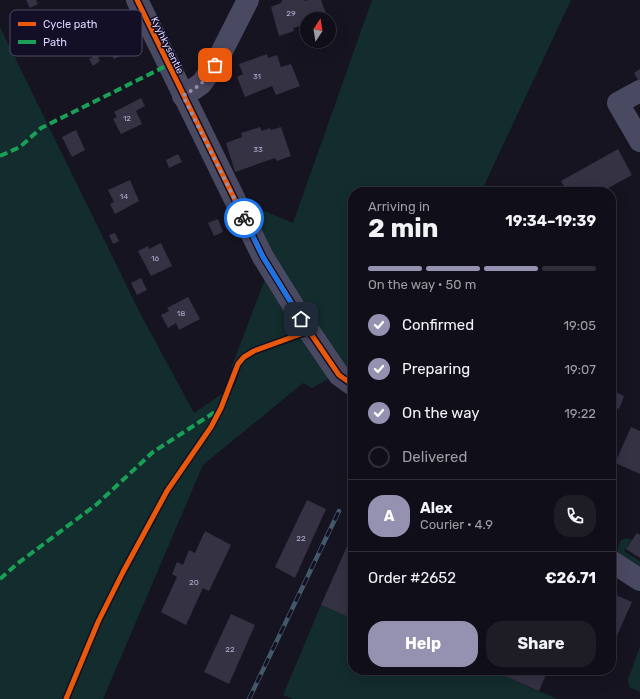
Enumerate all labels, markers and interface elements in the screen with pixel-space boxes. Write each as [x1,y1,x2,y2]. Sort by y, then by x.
house number: 29 [286,9,296,18]
legend [10,10,142,56]
north arrow [300,12,336,48]
map controls [300,12,336,48]
street label: Kyyhkysentie [148,15,186,76]
text: Cycle path [43,18,97,31]
text: Path [43,36,67,49]
pin [198,48,232,82]
icon: bag [204,54,226,76]
house number: 31 [253,72,261,81]
house number: 12 [123,114,131,123]
house number: 33 [253,145,263,154]
house number: 14 [120,192,128,201]
courier [224,198,264,238]
text: Arriving in [368,199,430,214]
icon: bike [233,207,255,229]
text: 19:34–19:39 [505,212,596,230]
text: 2 min [368,213,438,244]
house number: 16 [151,254,159,263]
text: On the way · 50 m [368,277,476,292]
pin [284,302,318,336]
icon: home [290,308,312,330]
house number: 18 [177,309,185,318]
icon: check [368,314,390,336]
text: Confirmed [402,316,474,334]
text: 19:05 [563,318,596,333]
icon: check [368,358,390,380]
text: Preparing [402,360,470,378]
text: 19:07 [564,362,596,377]
icon: check [368,402,390,424]
text: On the way [402,404,480,422]
text: 19:22 [564,406,596,421]
text: Delivered [402,448,467,466]
button: phone [554,495,596,537]
text: Alex [420,499,453,517]
text: A [384,507,394,525]
text: Courier · 4.9 [420,517,493,532]
house number: 22 [296,534,306,543]
text: Order #2652 [368,569,456,587]
text: €26.71 [545,569,596,587]
house number: 20 [189,578,199,587]
button: Help [368,621,478,667]
button: Share [486,621,596,667]
house number: 22 [225,645,235,654]

